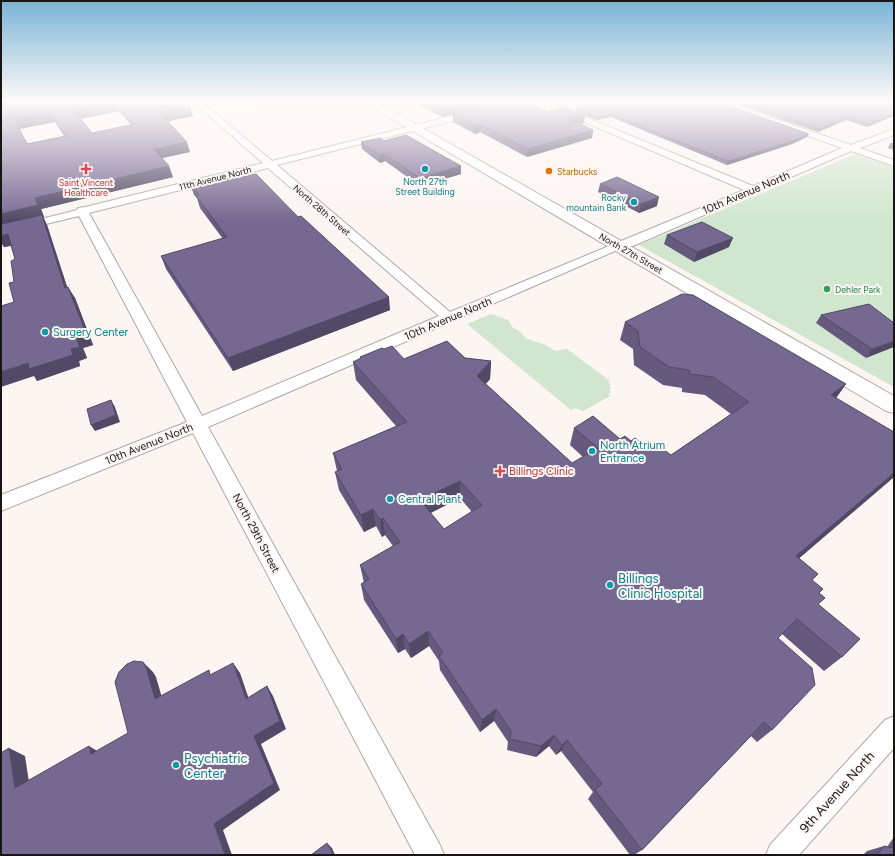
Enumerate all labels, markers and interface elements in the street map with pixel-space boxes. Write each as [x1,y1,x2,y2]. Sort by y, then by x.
marker: Saint Vincent Healthcare [80,163,92,175]
street label: 11th Avenue North [178,164,252,192]
marker: North 27th Street Building [420,164,430,174]
marker: Starbucks [544,166,554,176]
place label: Starbucks [557,166,597,177]
street label: 10th Avenue North [700,169,792,217]
place label: North 27th Street Building [395,176,455,197]
place label: Saint Vincent Healthcare [59,177,114,198]
street label: North 28th Street [291,182,353,238]
place label: Rocky mountain Bank [566,192,627,213]
marker: Rocky mountain Bank [629,197,639,207]
street label: North 27th Street [597,230,665,276]
marker: Dehler Park [822,284,832,294]
place label: Dehler Park [835,284,881,295]
street label: 10th Avenue North [402,295,494,343]
place label: Surgery Center [53,326,129,339]
marker: Surgery Center [40,327,50,337]
street label: 10th Avenue North [103,420,195,468]
place label: North Atrium Entrance [600,439,665,465]
marker: North Atrium Entrance [587,446,597,456]
marker: Billings Clinic [494,465,506,477]
place label: Billings Clinic [509,465,574,478]
street label: North 29th Street [230,491,282,575]
place label: Central Plant [398,493,461,506]
marker: Central Plant [385,494,395,504]
place label: Billings Clinic Hospital [618,571,702,601]
marker: Billings Clinic Hospital [605,580,615,590]
street label: 9th Avenue North [797,748,877,836]
place label: Psychiatric Center [184,751,248,781]
marker: Psychiatric Center [171,760,181,770]

